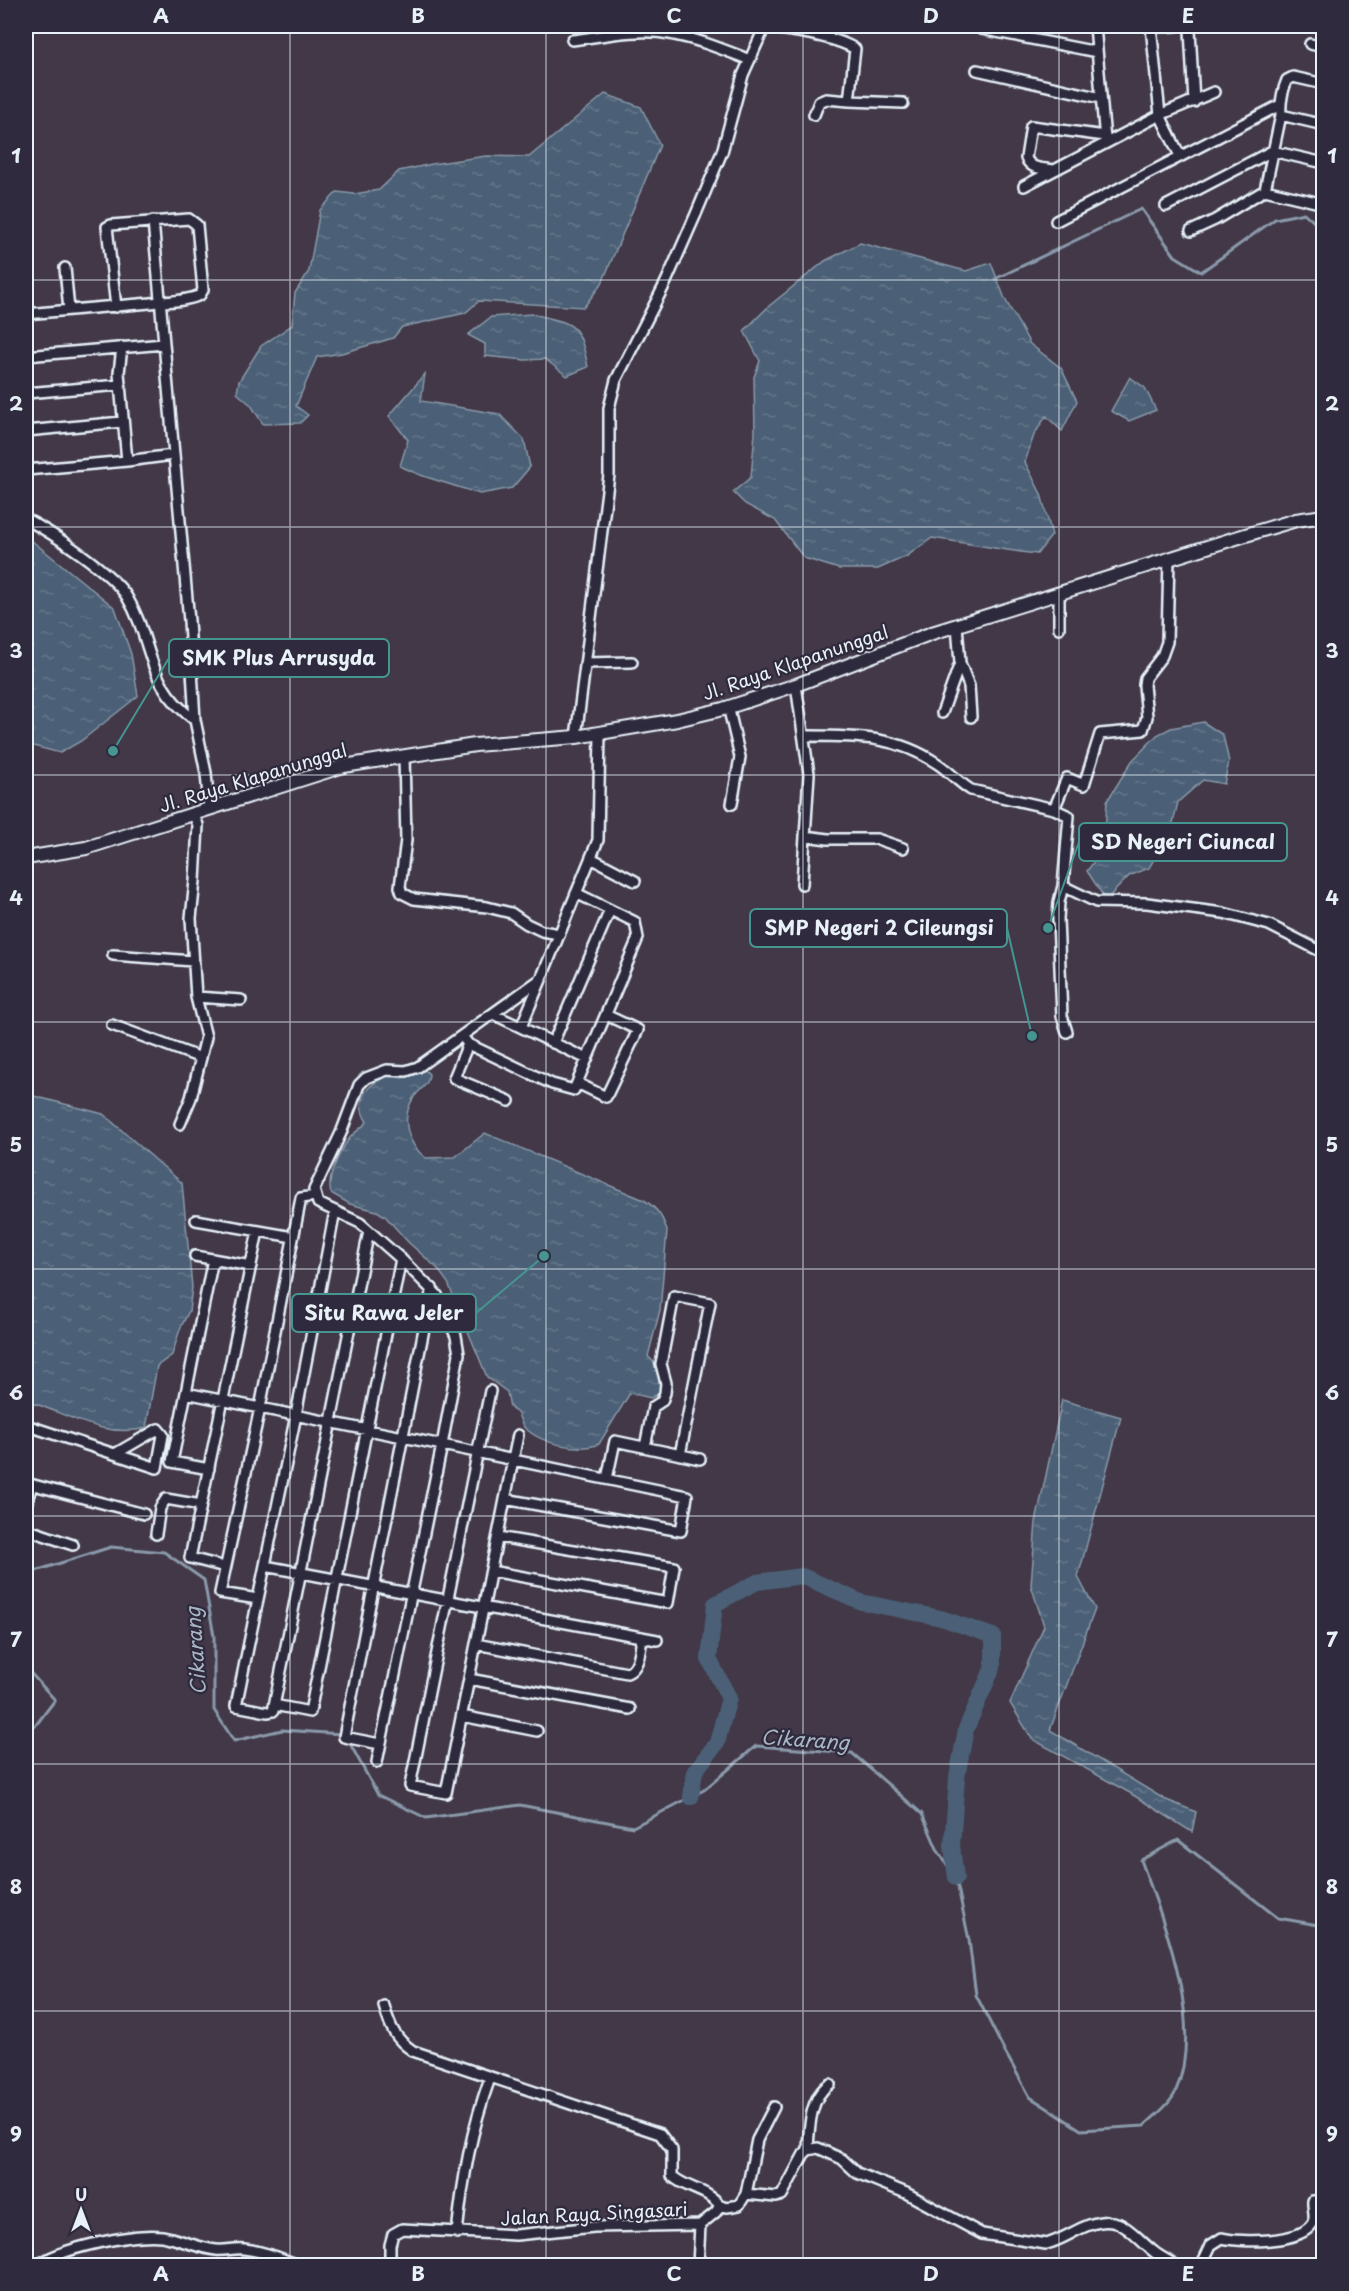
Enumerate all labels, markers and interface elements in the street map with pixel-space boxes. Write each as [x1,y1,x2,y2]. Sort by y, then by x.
text: A [153,0,169,30]
text: B [411,0,425,30]
text: C [666,0,682,30]
text: D [923,0,939,30]
text: E [1182,0,1194,30]
text: 1 [11,140,21,170]
text: 1 [1327,140,1337,170]
text: 2 [9,388,23,418]
text: 2 [1325,388,1339,418]
street label: Jl. Raya Klapanunggal [698,617,892,707]
text: 3 [9,635,23,665]
text: 3 [1325,635,1339,665]
callout: SMK Plus Arrusyda [169,639,389,677]
text: SMK Plus Arrusyda [182,642,376,672]
street label: Jl. Raya Klapanunggal [156,736,350,818]
callout: SD Negeri Ciuncal [1079,823,1287,861]
text: SD Negeri Ciuncal [1091,826,1275,856]
text: 4 [9,882,23,912]
text: 4 [1325,882,1339,912]
callout: SMP Negeri 2 Cileungsi [750,909,1007,947]
text: SMP Negeri 2 Cileungsi [764,912,994,942]
text: 5 [10,1129,22,1159]
text: 5 [1326,1129,1338,1159]
callout: Situ Rawa Jeler [292,1294,476,1332]
text: Situ Rawa Jeler [304,1297,464,1327]
text: 6 [9,1377,23,1407]
text: 6 [1325,1377,1339,1407]
water label: Cikarang [177,1605,213,1696]
text: 7 [10,1624,22,1654]
text: 7 [1326,1624,1338,1654]
water label: Cikarang [760,1721,851,1757]
text: 8 [10,1871,22,1901]
text: 8 [1326,1871,1338,1901]
text: 9 [10,2118,22,2148]
text: 9 [1326,2118,1338,2148]
north arrow [51,2180,111,2240]
text: U [75,2182,87,2206]
street label: Jalan Raya Singasari [500,2195,688,2231]
text: A [153,2258,169,2288]
text: B [411,2258,425,2288]
text: C [666,2258,682,2288]
text: D [923,2258,939,2288]
text: E [1182,2258,1194,2288]

